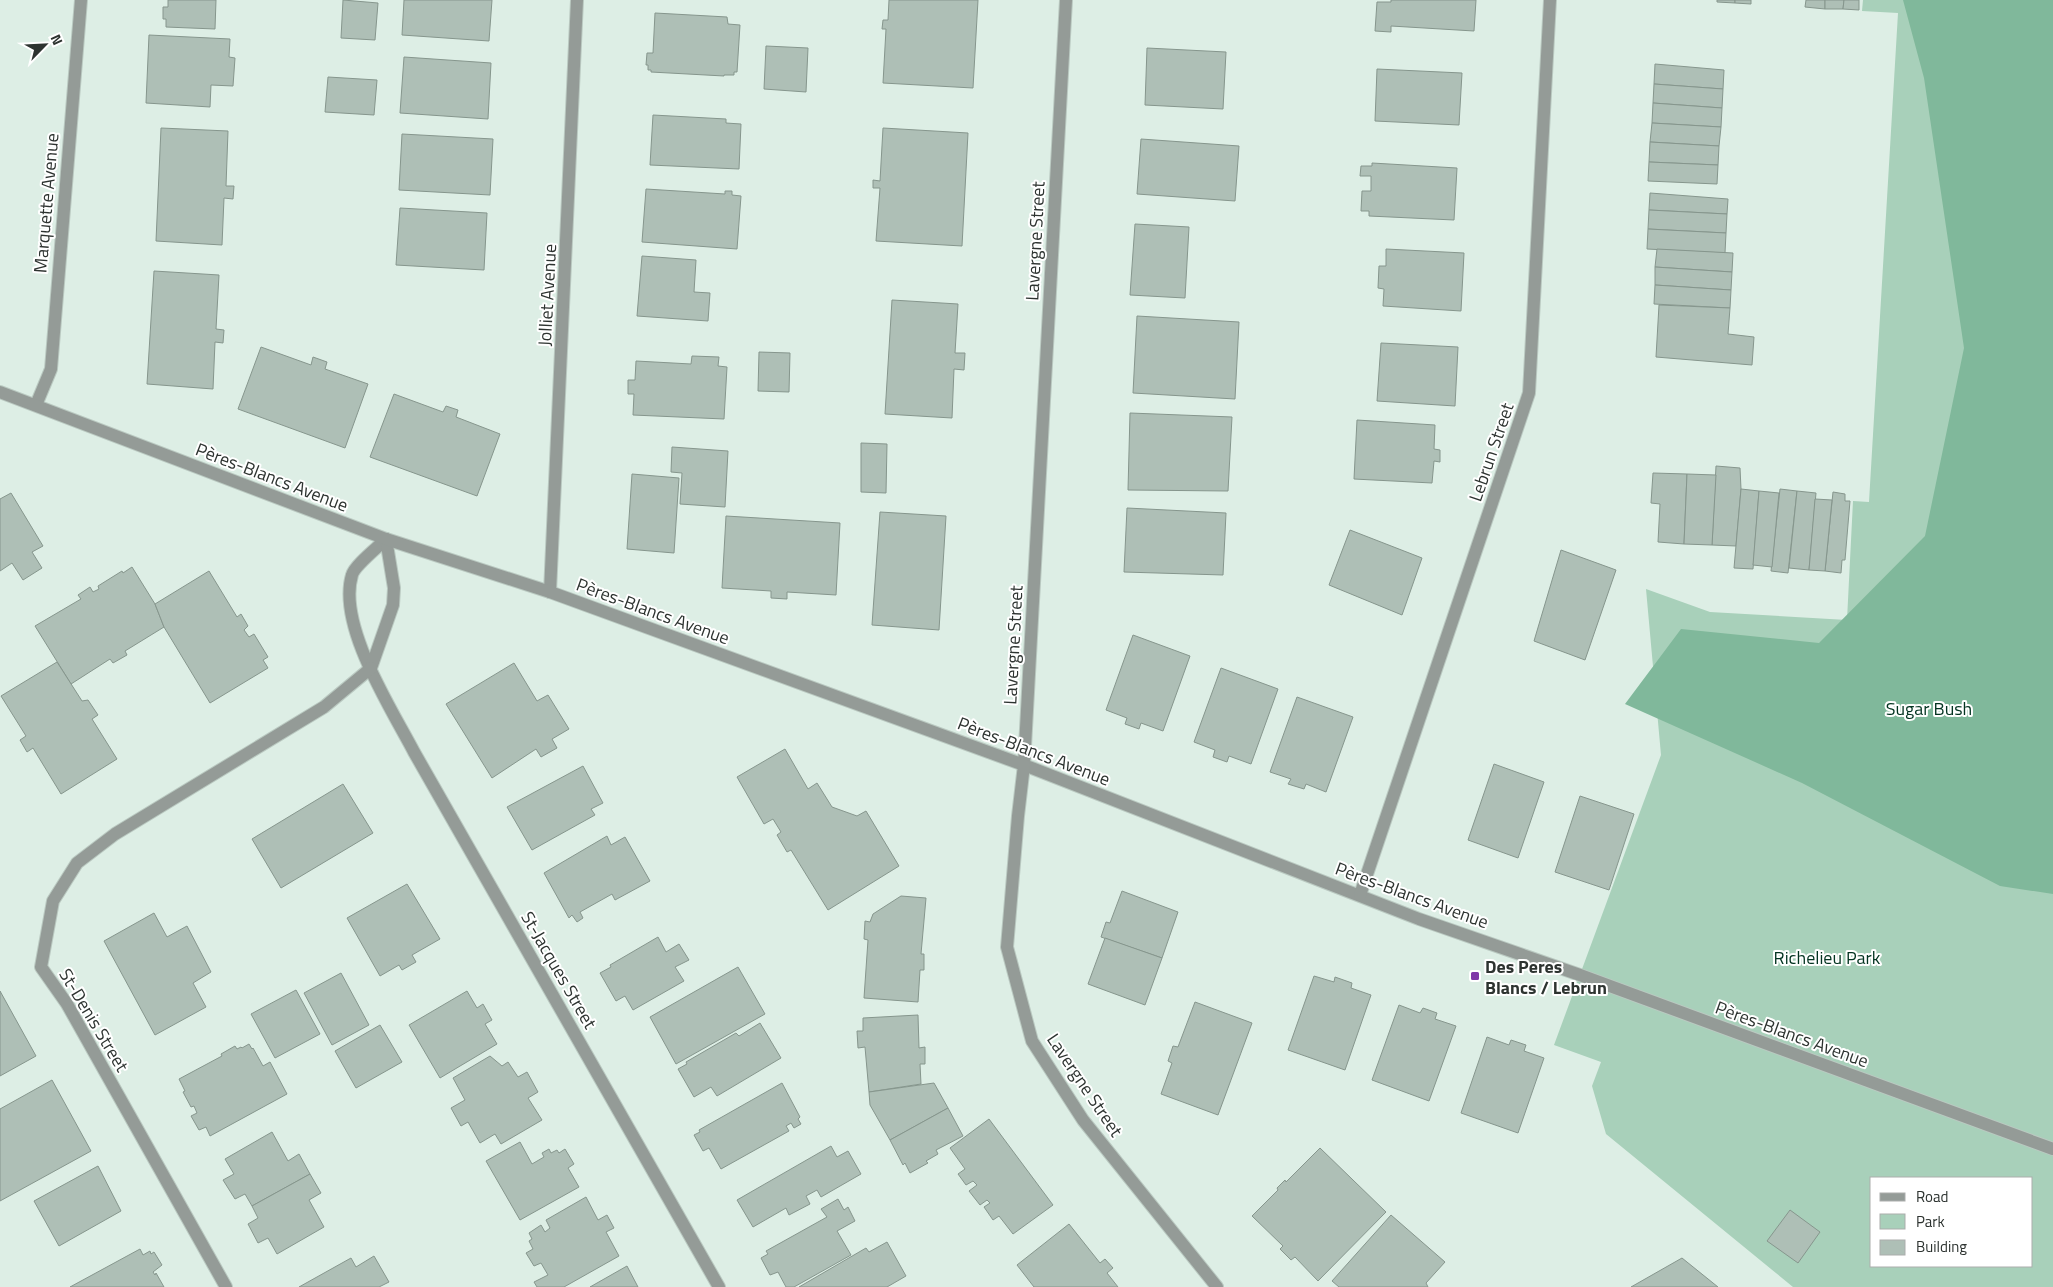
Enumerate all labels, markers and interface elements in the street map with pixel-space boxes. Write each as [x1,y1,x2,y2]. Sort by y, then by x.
north arrow [20,20,70,70]
text: N [46,31,69,48]
street label: Marquette Avenue [26,132,66,274]
street label: Lavergne Street [1018,180,1052,301]
street label: Jolliet Avenue [531,243,563,347]
street label: Lebrun Street [1461,398,1521,505]
street label: Pères-Blancs Avenue [192,435,352,519]
street label: Pères-Blancs Avenue [573,571,733,651]
street label: Lavergne Street [996,584,1030,705]
park label: Sugar Bush [1886,695,1972,722]
street label: Pères-Blancs Avenue [954,709,1114,793]
street label: Pères-Blancs Avenue [1332,855,1492,935]
street label: St-Jacques Street [514,906,604,1034]
park label: Richelieu Park [1774,944,1881,971]
place label: Des Peres Blancs / Lebrun [1485,953,1607,1001]
street label: St-Denis Street [52,963,136,1077]
marker: Des Peres Blancs / Lebrun [1469,970,1481,982]
street label: Pères-Blancs Avenue [1712,994,1872,1074]
street label: Lavergne Street [1040,1028,1130,1143]
legend [1870,1177,2033,1267]
text: Road [1916,1185,1948,1208]
text: Park [1916,1210,1945,1233]
text: Building [1916,1235,1967,1258]

